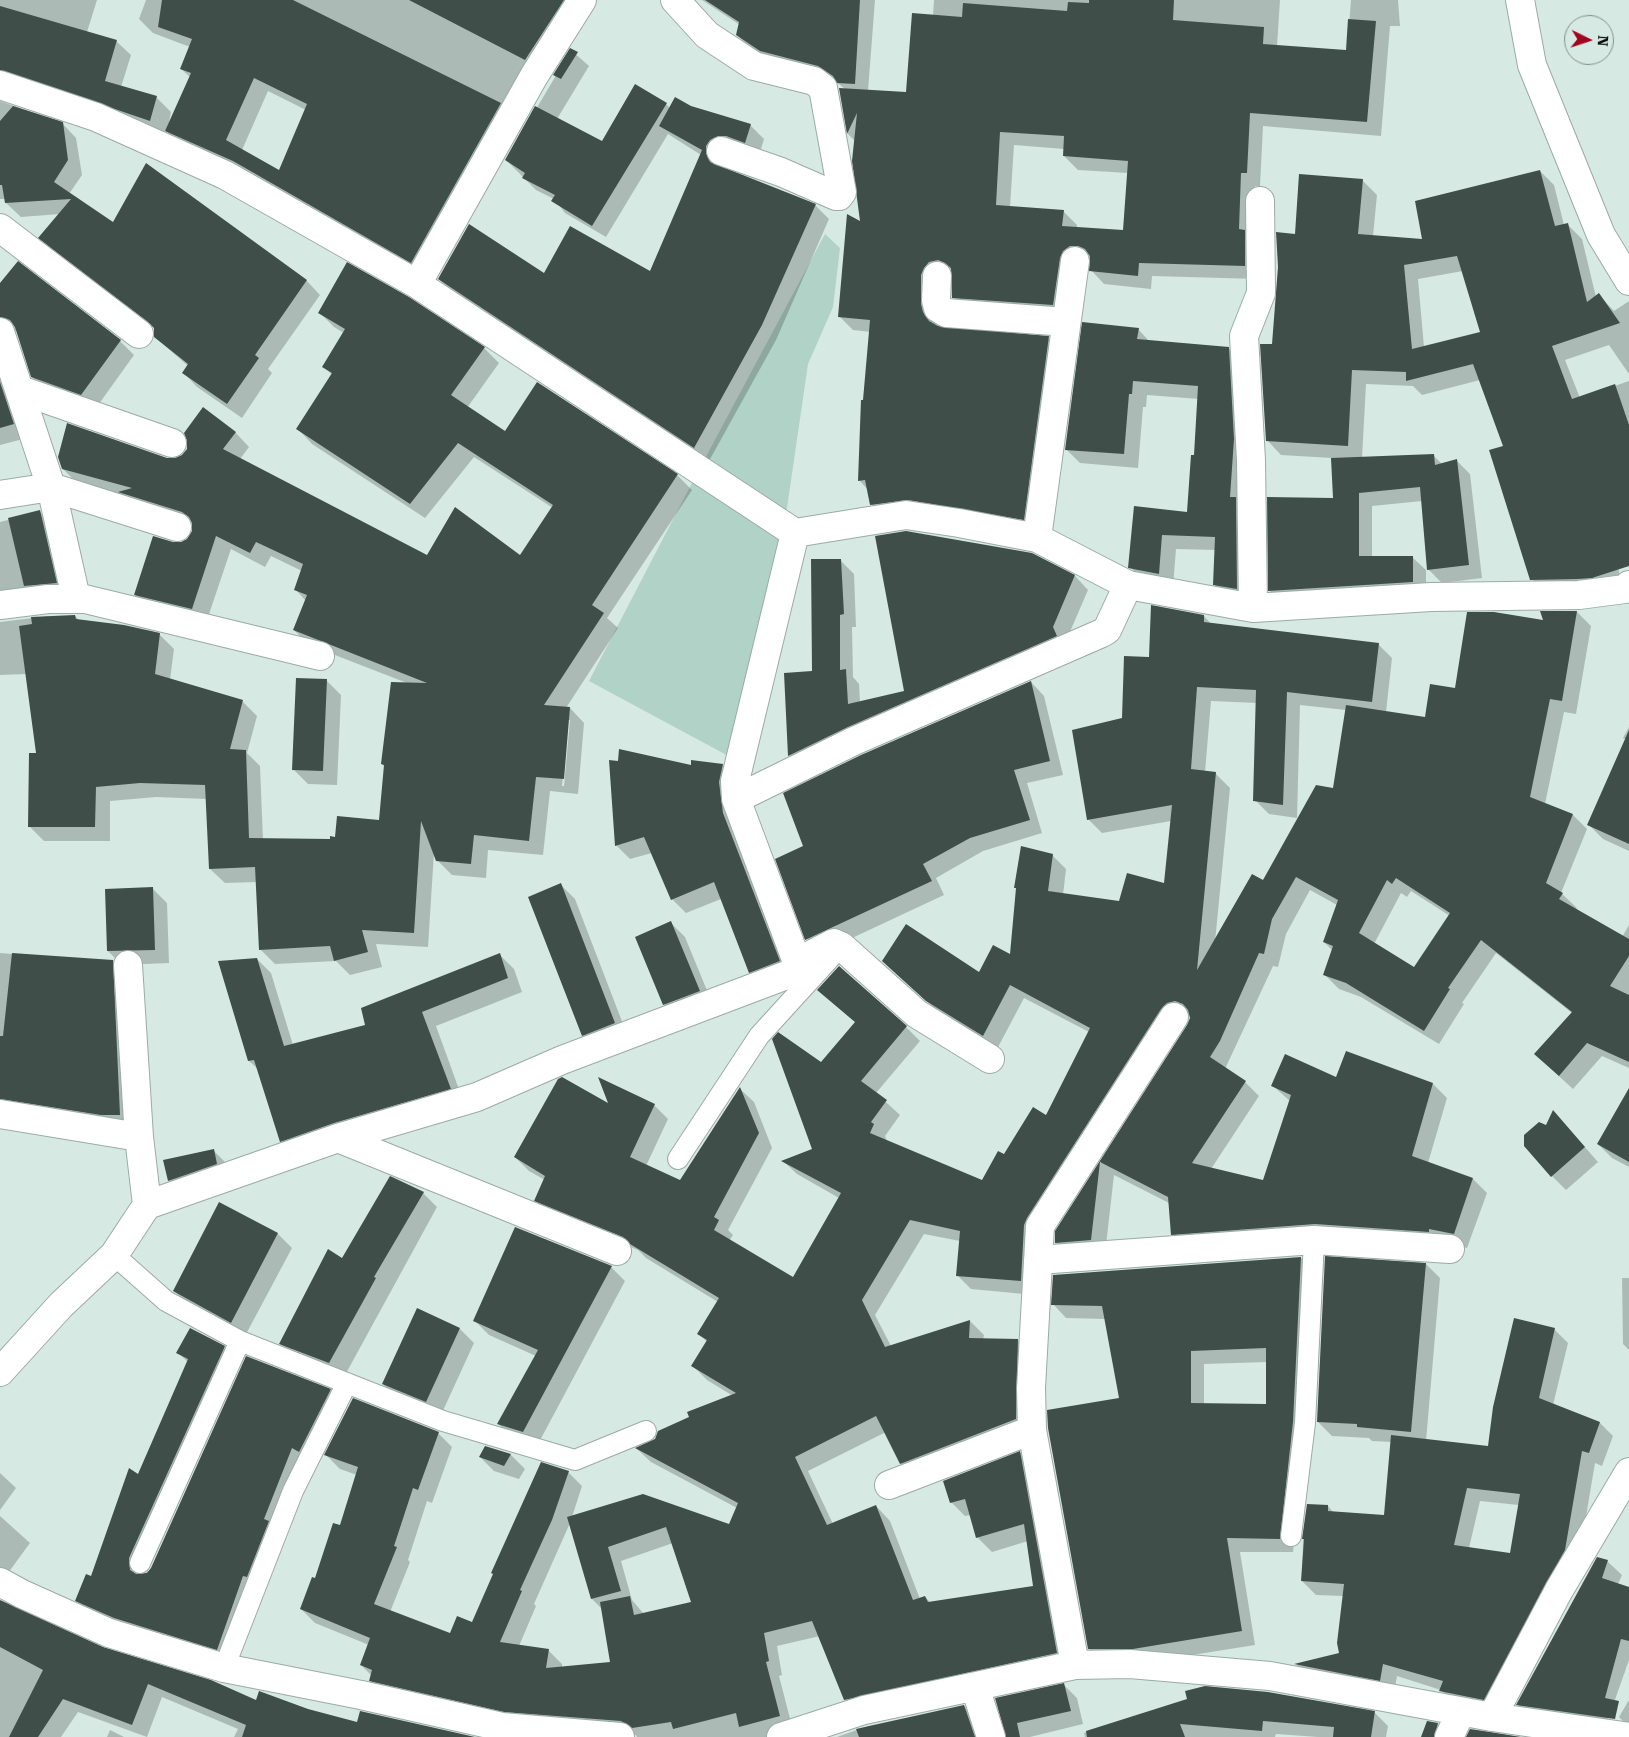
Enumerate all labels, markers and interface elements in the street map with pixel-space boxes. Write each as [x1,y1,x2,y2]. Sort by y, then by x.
north arrow [1564,15,1614,65]
text: N [1595,35,1611,47]

